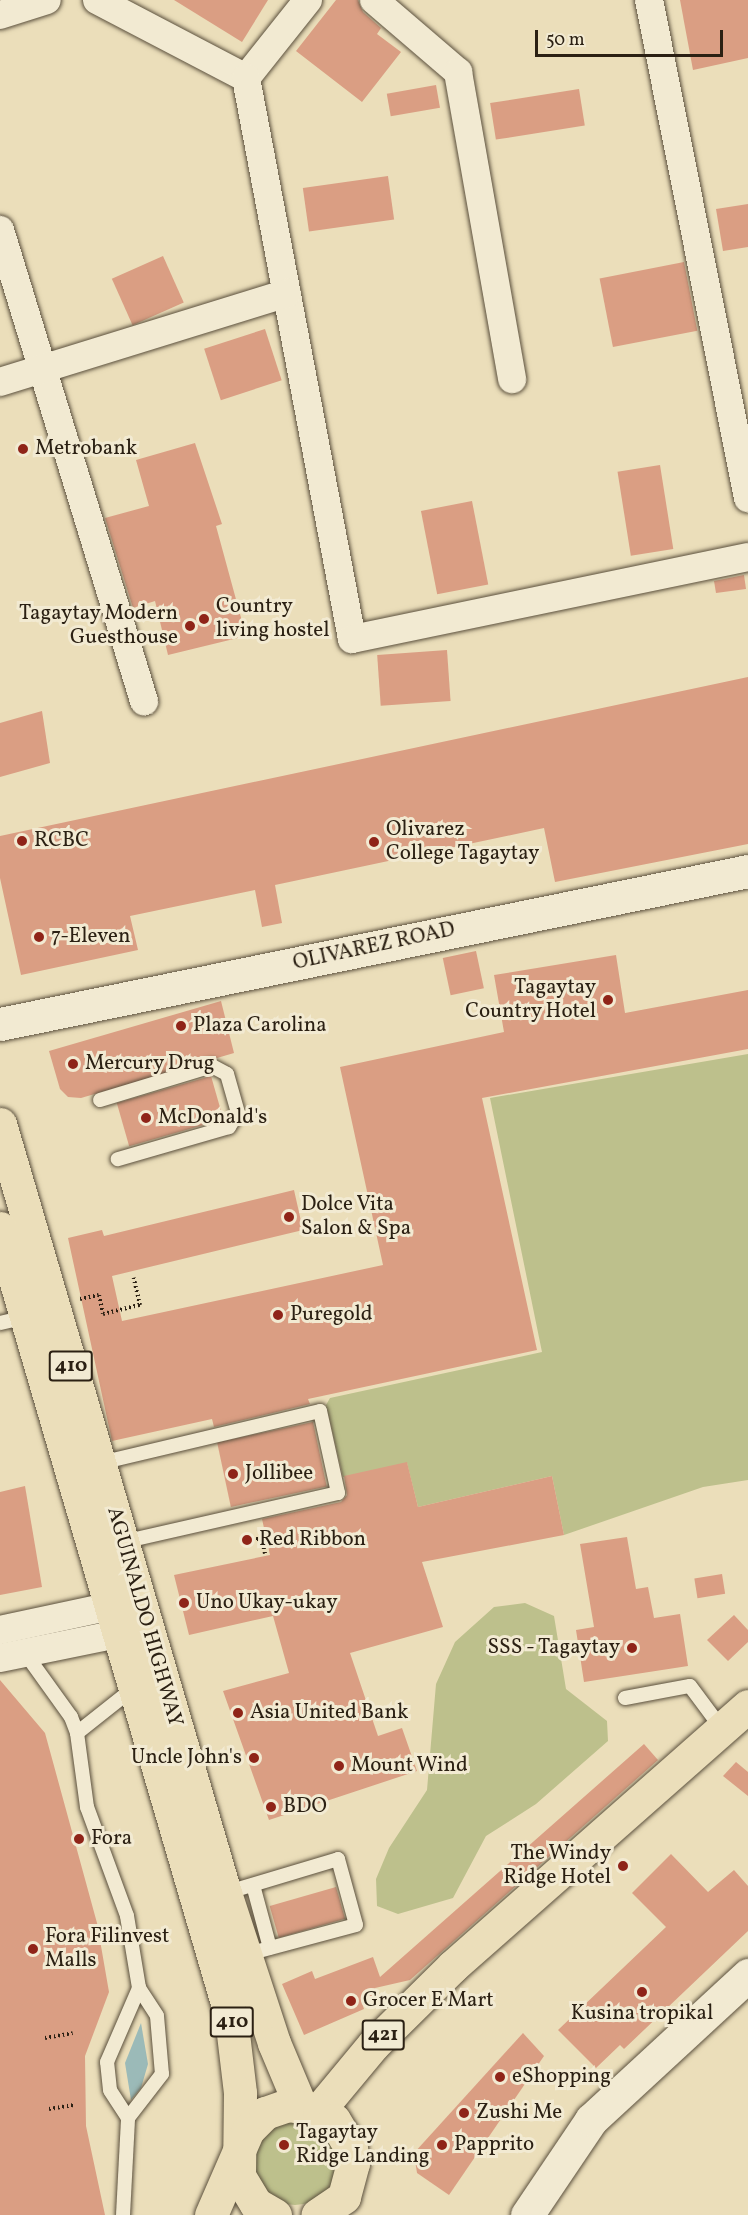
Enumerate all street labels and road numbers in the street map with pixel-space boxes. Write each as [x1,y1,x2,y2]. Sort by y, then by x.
street label: OLIVAREZ ROAD [291,918,457,976]
road number: 410 [48,1349,94,1383]
street label: AGUINALDO HIGHWAY [101,1504,187,1730]
road number: 410 [210,2005,254,2039]
road number: 421 [360,2018,406,2052]

